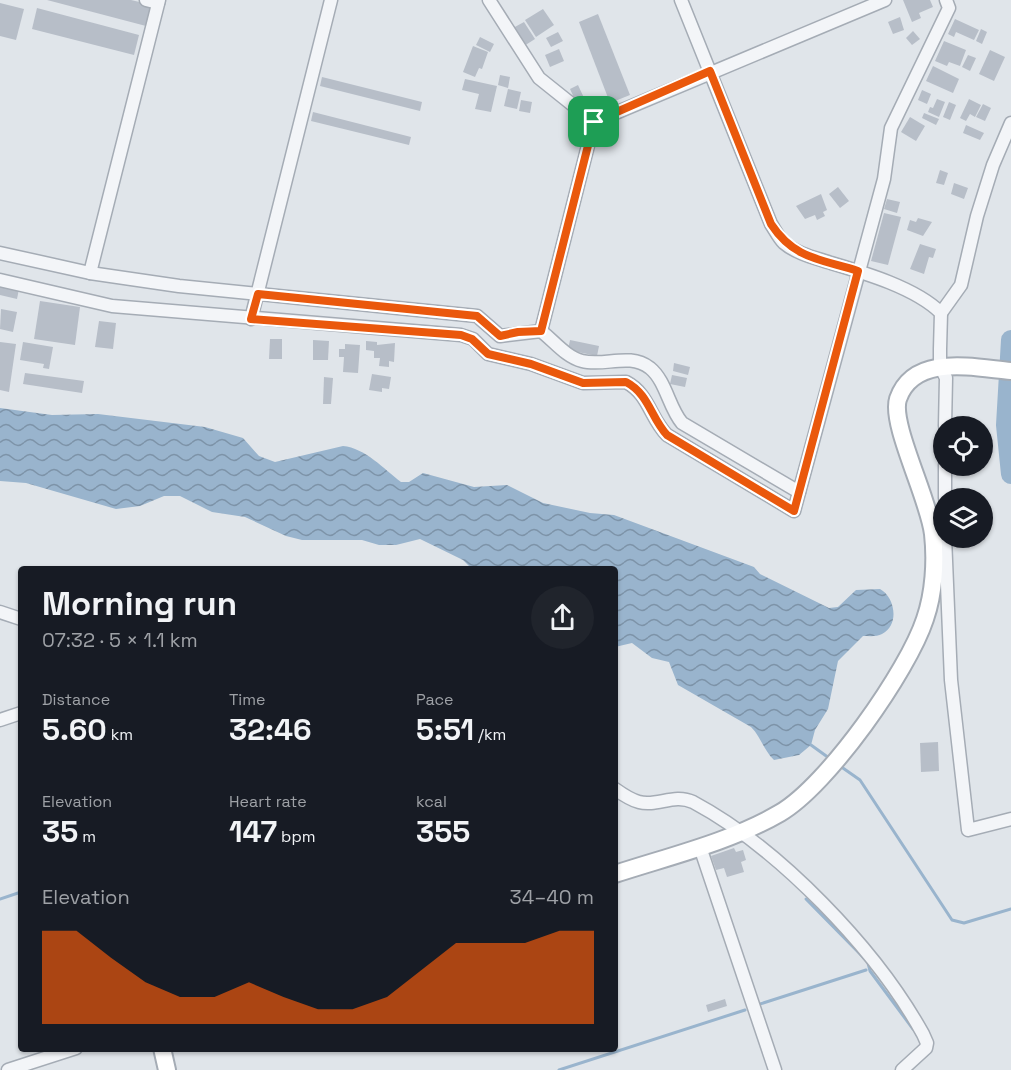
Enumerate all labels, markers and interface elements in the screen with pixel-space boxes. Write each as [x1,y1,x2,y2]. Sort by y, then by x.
pin [568,96,619,147]
icon: arrive [577,105,610,138]
map controls [933,416,993,548]
button: locate [933,416,993,476]
button: layers [933,488,993,548]
text: Morning run [42,583,237,625]
button: share [531,586,594,649]
text: 07:32 · 5 × 1.1 km [42,627,198,653]
text: Distance [42,689,110,710]
text: Time [229,689,265,710]
text: Pace [416,689,453,710]
text: 5.60 [42,710,107,749]
text: 32:46 [229,710,312,749]
text: 5:51 [416,710,474,749]
text: km [107,724,133,745]
text: /km [474,724,506,745]
text: Elevation [42,791,112,812]
text: Heart rate [229,791,307,812]
text: kcal [416,791,447,812]
text: 35 [42,812,78,851]
text: 147 [229,812,277,851]
text: 355 [416,812,470,851]
text: m [78,826,96,847]
text: bpm [277,826,315,847]
text: Elevation [42,884,130,910]
text: 34–40 m [510,884,594,910]

